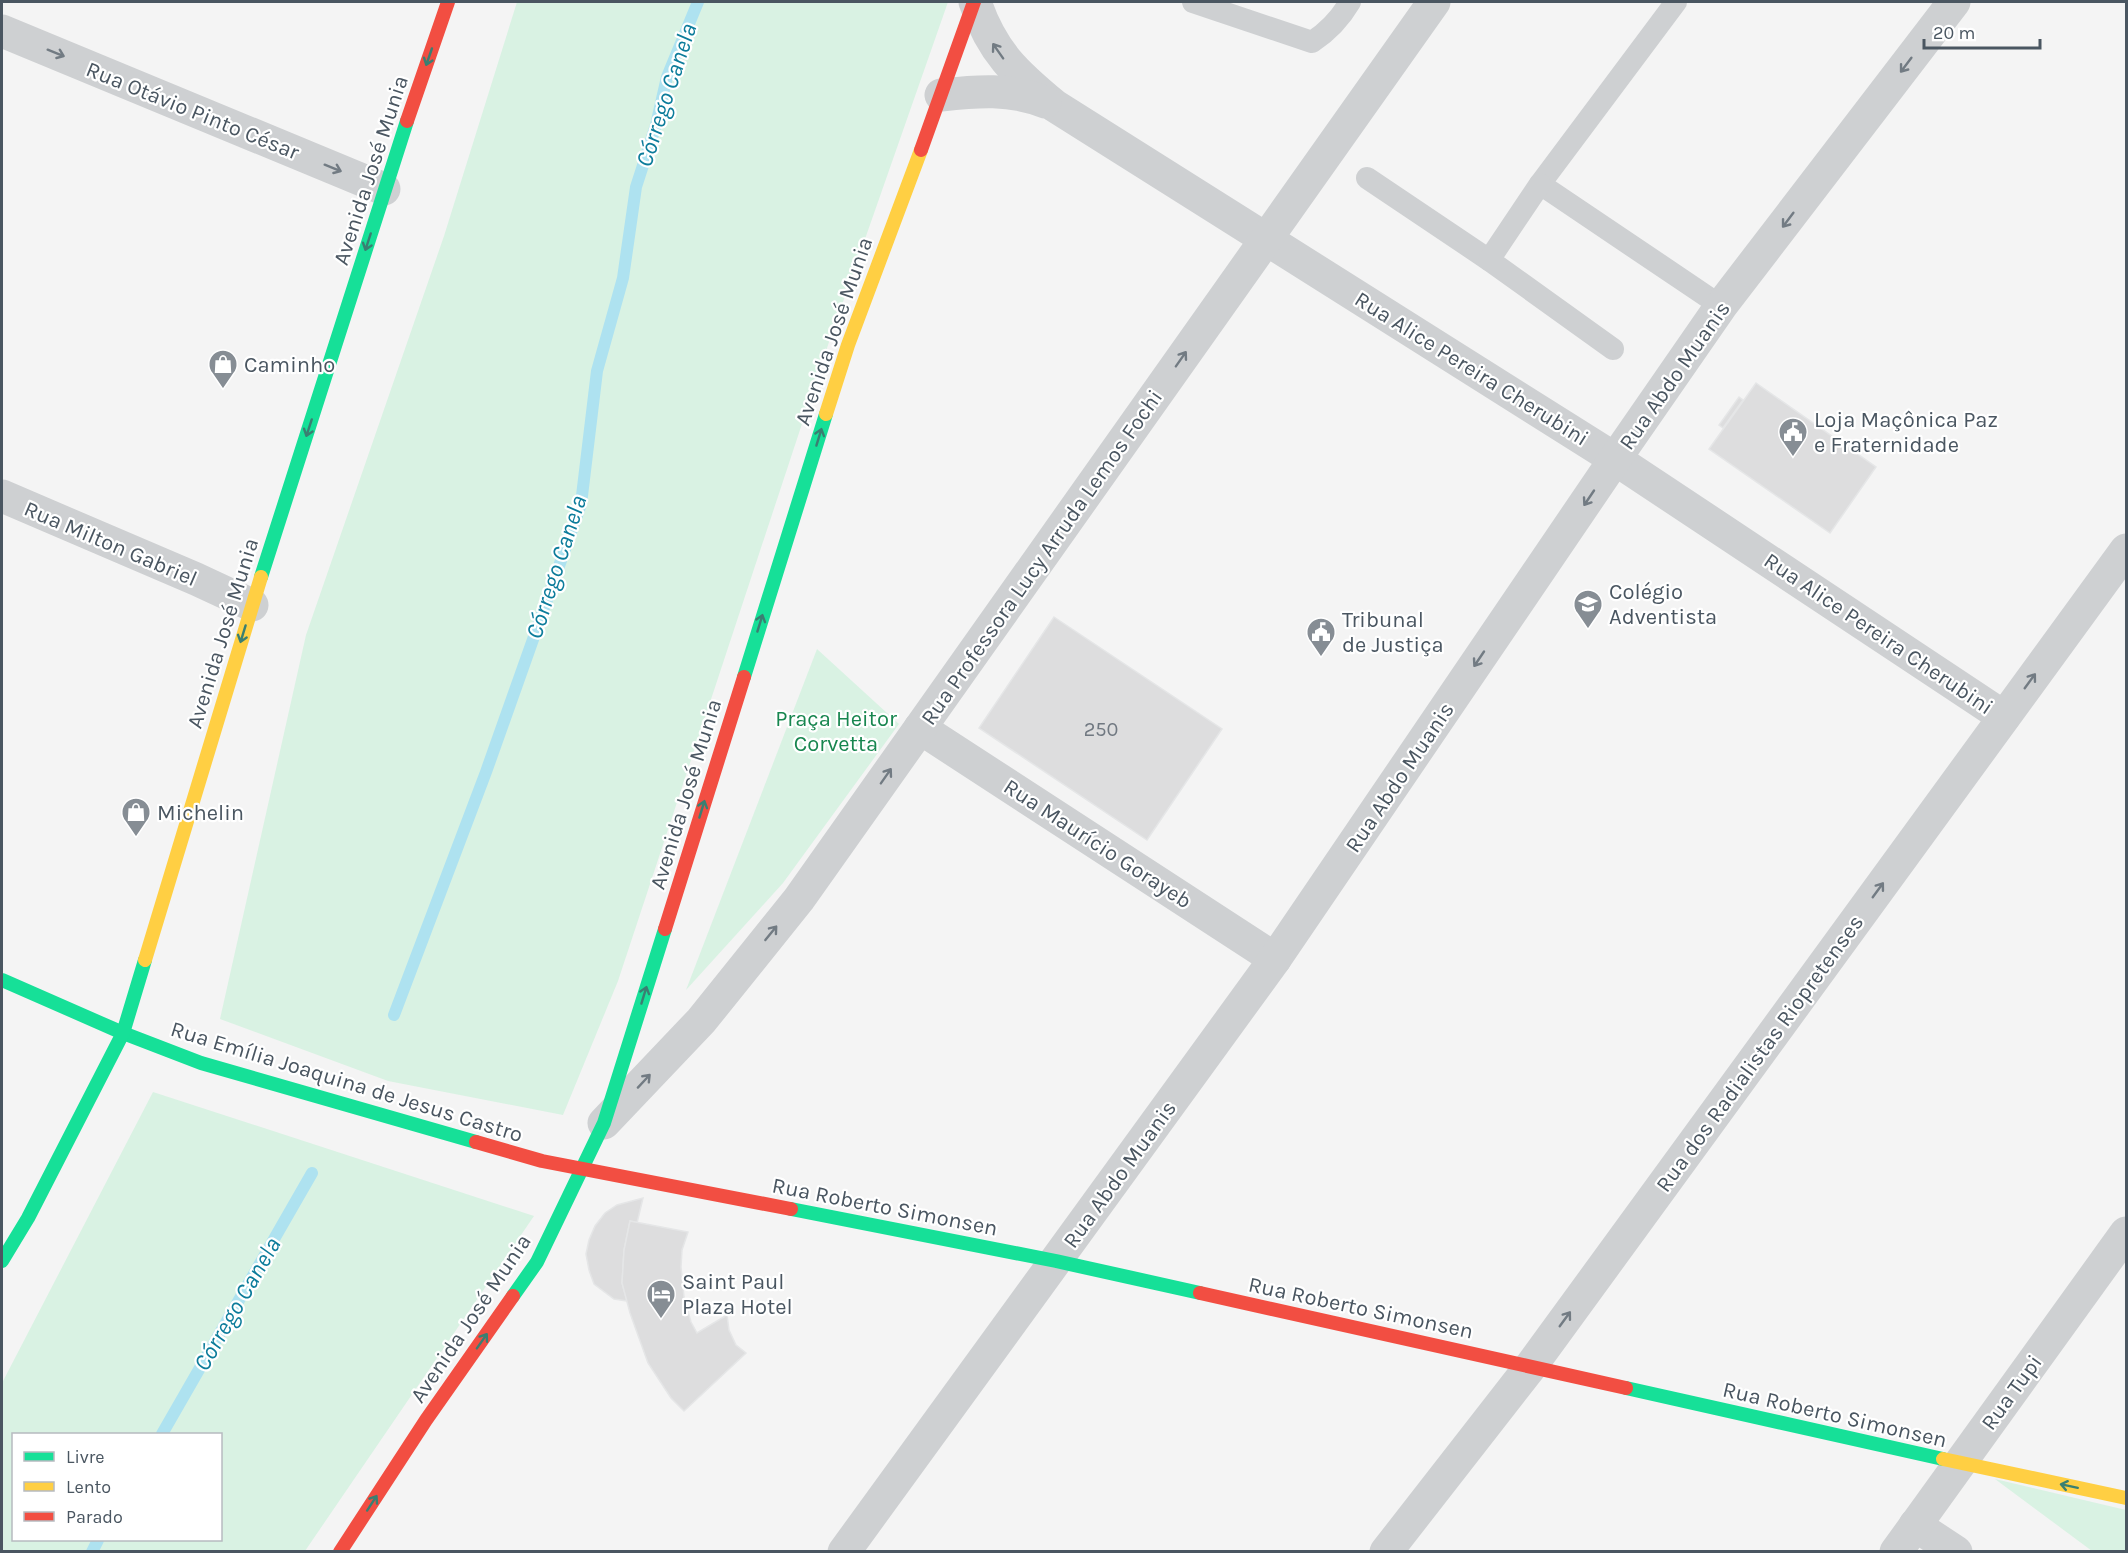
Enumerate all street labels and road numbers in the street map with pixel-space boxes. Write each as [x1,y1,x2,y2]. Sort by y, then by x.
street label: Rua Otávio Pinto César [82,56,303,166]
street label: Avenida José Munia [328,72,414,268]
street label: Avenida José Munia [789,234,878,429]
street label: Rua Alice Pereira Cherubini [1350,286,1593,452]
street label: Rua Abdo Muanis [1614,296,1736,455]
street label: Rua Professora Lucy Arruda Lemos Fochi [916,385,1168,730]
street label: Rua Milton Gabriel [20,496,201,592]
street label: Avenida José Munia [182,535,264,732]
street label: Rua Alice Pereira Cherubini [1759,547,1998,720]
street label: Avenida José Munia [645,696,727,893]
street label: Rua Abdo Muanis [1340,698,1460,858]
street label: Rua Maurício Gorayeb [999,773,1196,914]
street label: Rua dos Radialistas Riopretenses [1651,910,1869,1197]
street label: Rua Emília Joaquina de Jesus Castro [167,1016,526,1148]
street label: Rua Abdo Muanis [1058,1096,1182,1253]
street label: Rua Roberto Simonsen [770,1172,1000,1242]
street label: Avenida José Munia [405,1229,537,1408]
street label: Rua Roberto Simonsen [1246,1271,1476,1345]
street label: Rua Tupi [1976,1350,2048,1435]
street label: Rua Roberto Simonsen [1720,1377,1949,1453]

